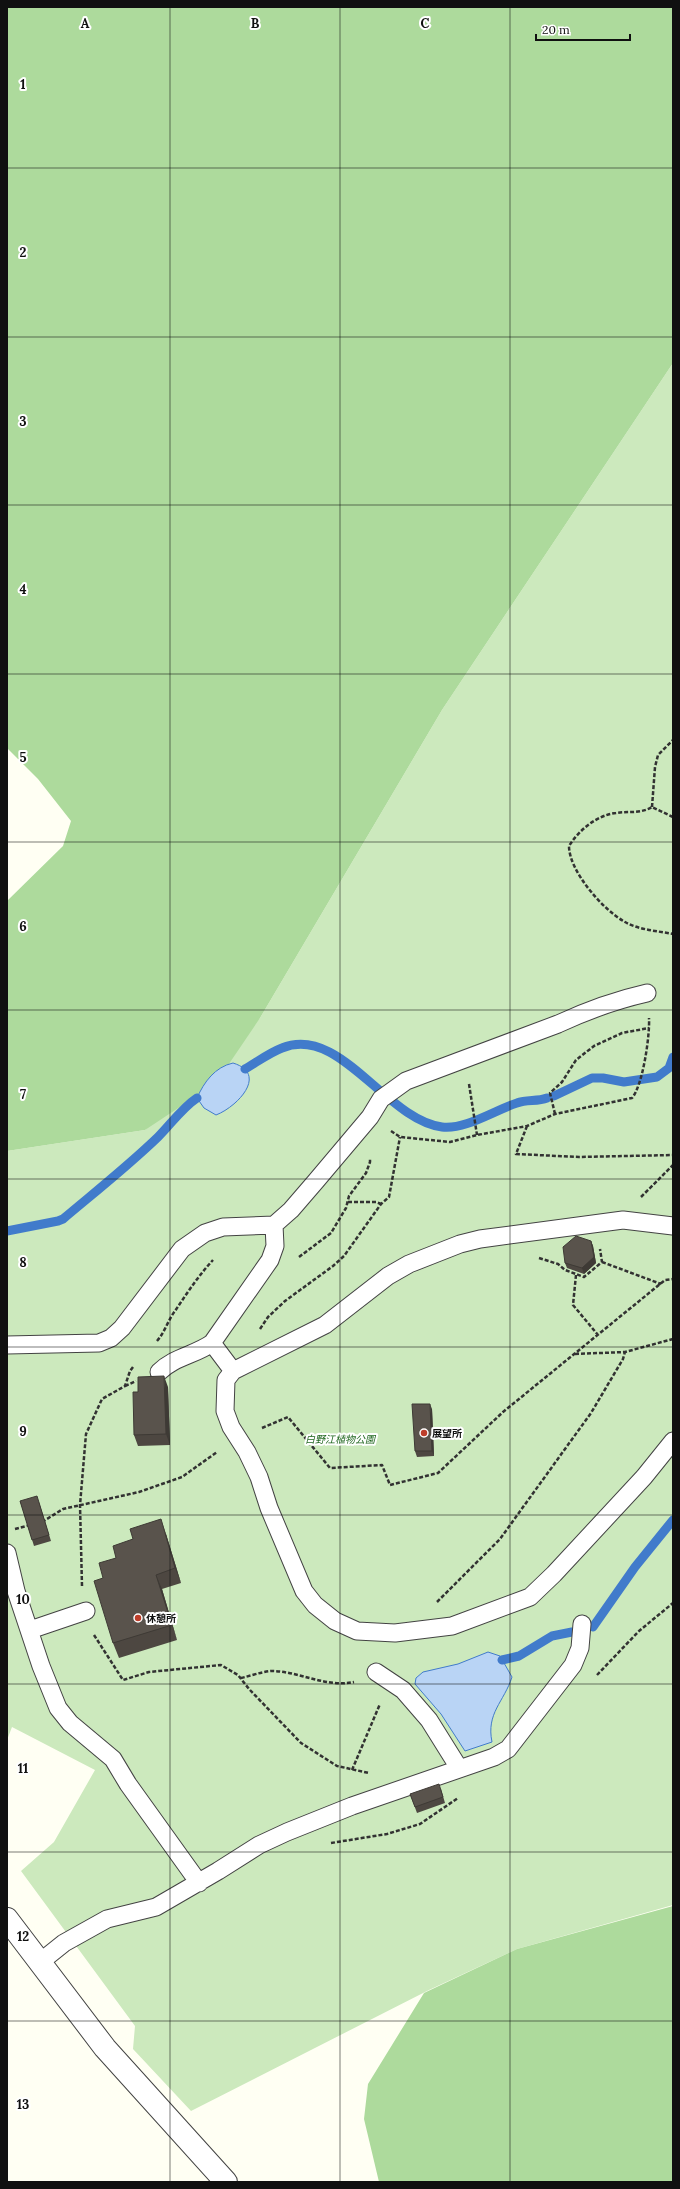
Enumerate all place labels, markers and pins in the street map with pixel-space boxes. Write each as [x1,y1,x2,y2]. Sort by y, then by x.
place label: 展望所 [432,1427,462,1440]
marker: 展望所 [419,1428,429,1438]
place label: 休憩所 [146,1612,176,1625]
marker: 休憩所 [133,1613,143,1623]

